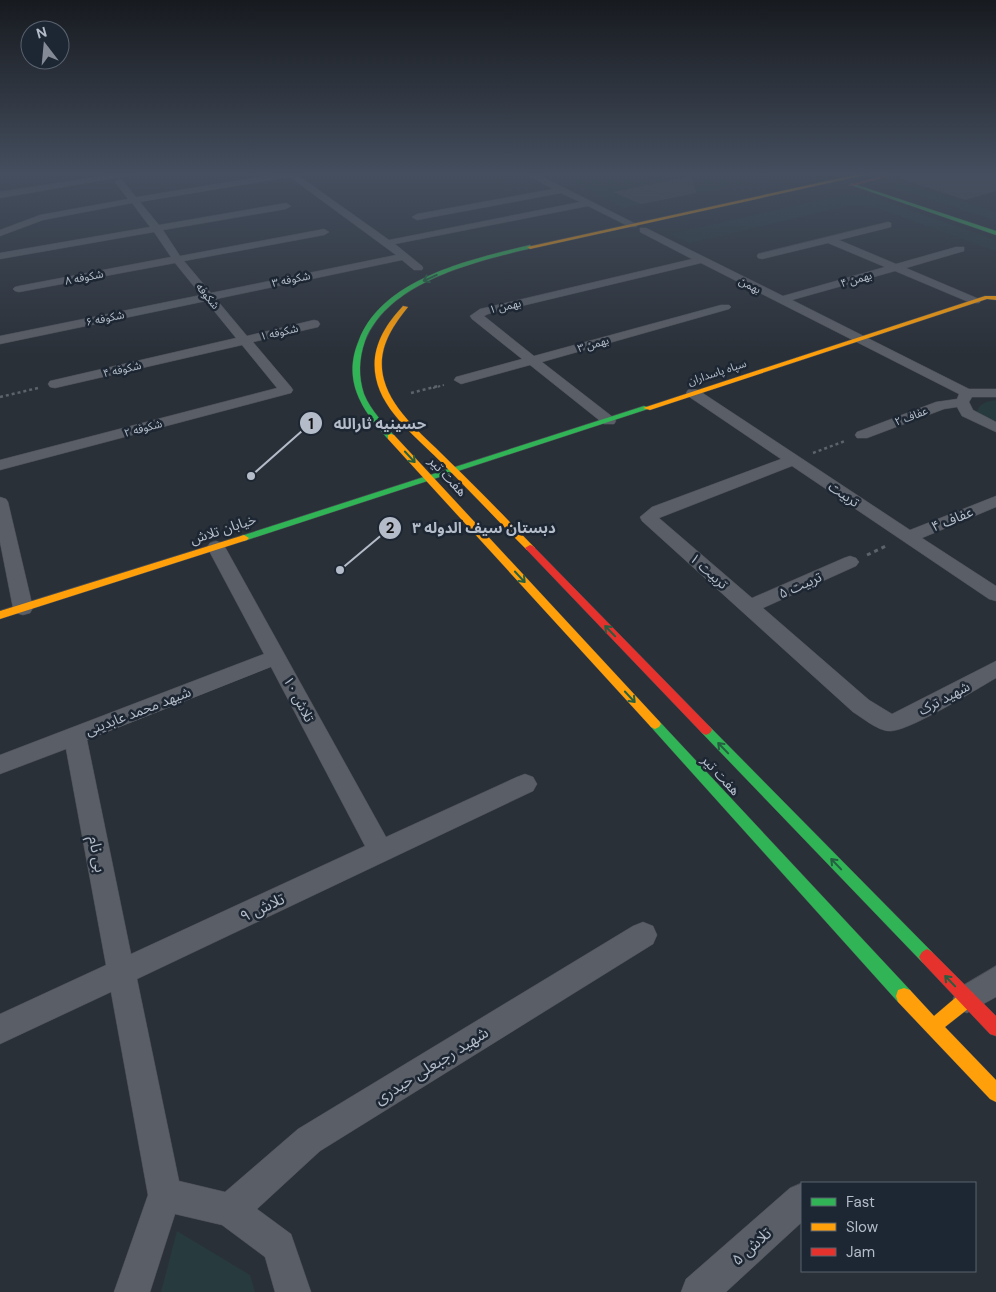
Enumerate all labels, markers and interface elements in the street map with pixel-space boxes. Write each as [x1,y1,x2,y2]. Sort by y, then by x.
north arrow [20,20,70,70]
text: N [34,22,49,43]
street label: شکوفه ۸ [64,266,105,288]
street label: شکوفه ۳ [271,268,312,290]
street label: بهمن ۴ [839,268,873,290]
one-way arrow [423,273,438,283]
street label: بهمن [737,274,763,296]
street label: شکوفه [193,280,223,312]
street label: بهمن ۱ [488,296,522,316]
street label: شکوفه ۶ [85,307,126,329]
street label: شکوفه ۱ [258,321,300,343]
street label: بهمن ۳ [576,333,610,355]
street label: سپاه پاسداران [686,356,749,389]
street label: شکوفه ۴ [101,358,143,380]
street label: عفاف ۲ [893,403,930,429]
callout: حسینیه ثارالله [298,408,436,438]
text: 1 [308,414,314,434]
text: حسینیه ثارالله [334,414,427,434]
street label: شکوفه ۲ [122,416,164,440]
one-way arrow [404,451,416,464]
street label: هفت تیر [424,451,471,500]
street label: تربیت [825,477,863,511]
street label: عفاف ۴ [928,502,976,536]
street label: خیابان تلاش [188,510,258,548]
callout: دبستان سیف الدوله ۳ [378,513,566,543]
text: 2 [386,518,395,538]
text: دبستان سیف الدوله ۳ [412,518,556,538]
street label: تربیت ۱ [686,549,732,593]
street label: تربیت ۵ [776,568,824,602]
one-way arrow [514,571,526,584]
one-way arrow [604,625,616,637]
street label: تلاش ۱۰ [279,673,319,725]
street label: شهید ترک [915,677,973,719]
street label: شیهد محمد عابدینی [83,683,193,739]
one-way arrow [624,690,636,703]
one-way arrow [717,741,729,754]
street label: هفت تیر [697,750,744,799]
street label: بی نام [82,834,111,875]
one-way arrow [830,858,842,870]
street label: تلاش ۹ [236,888,288,927]
one-way arrow [944,974,956,987]
street label: شهید رجبعلی حیدری [370,1022,492,1109]
legend [801,1182,976,1272]
text: Fast [846,1192,875,1212]
text: Slow [846,1217,879,1237]
street label: تلاش ۵ [727,1223,776,1270]
text: Jam [846,1242,875,1262]

